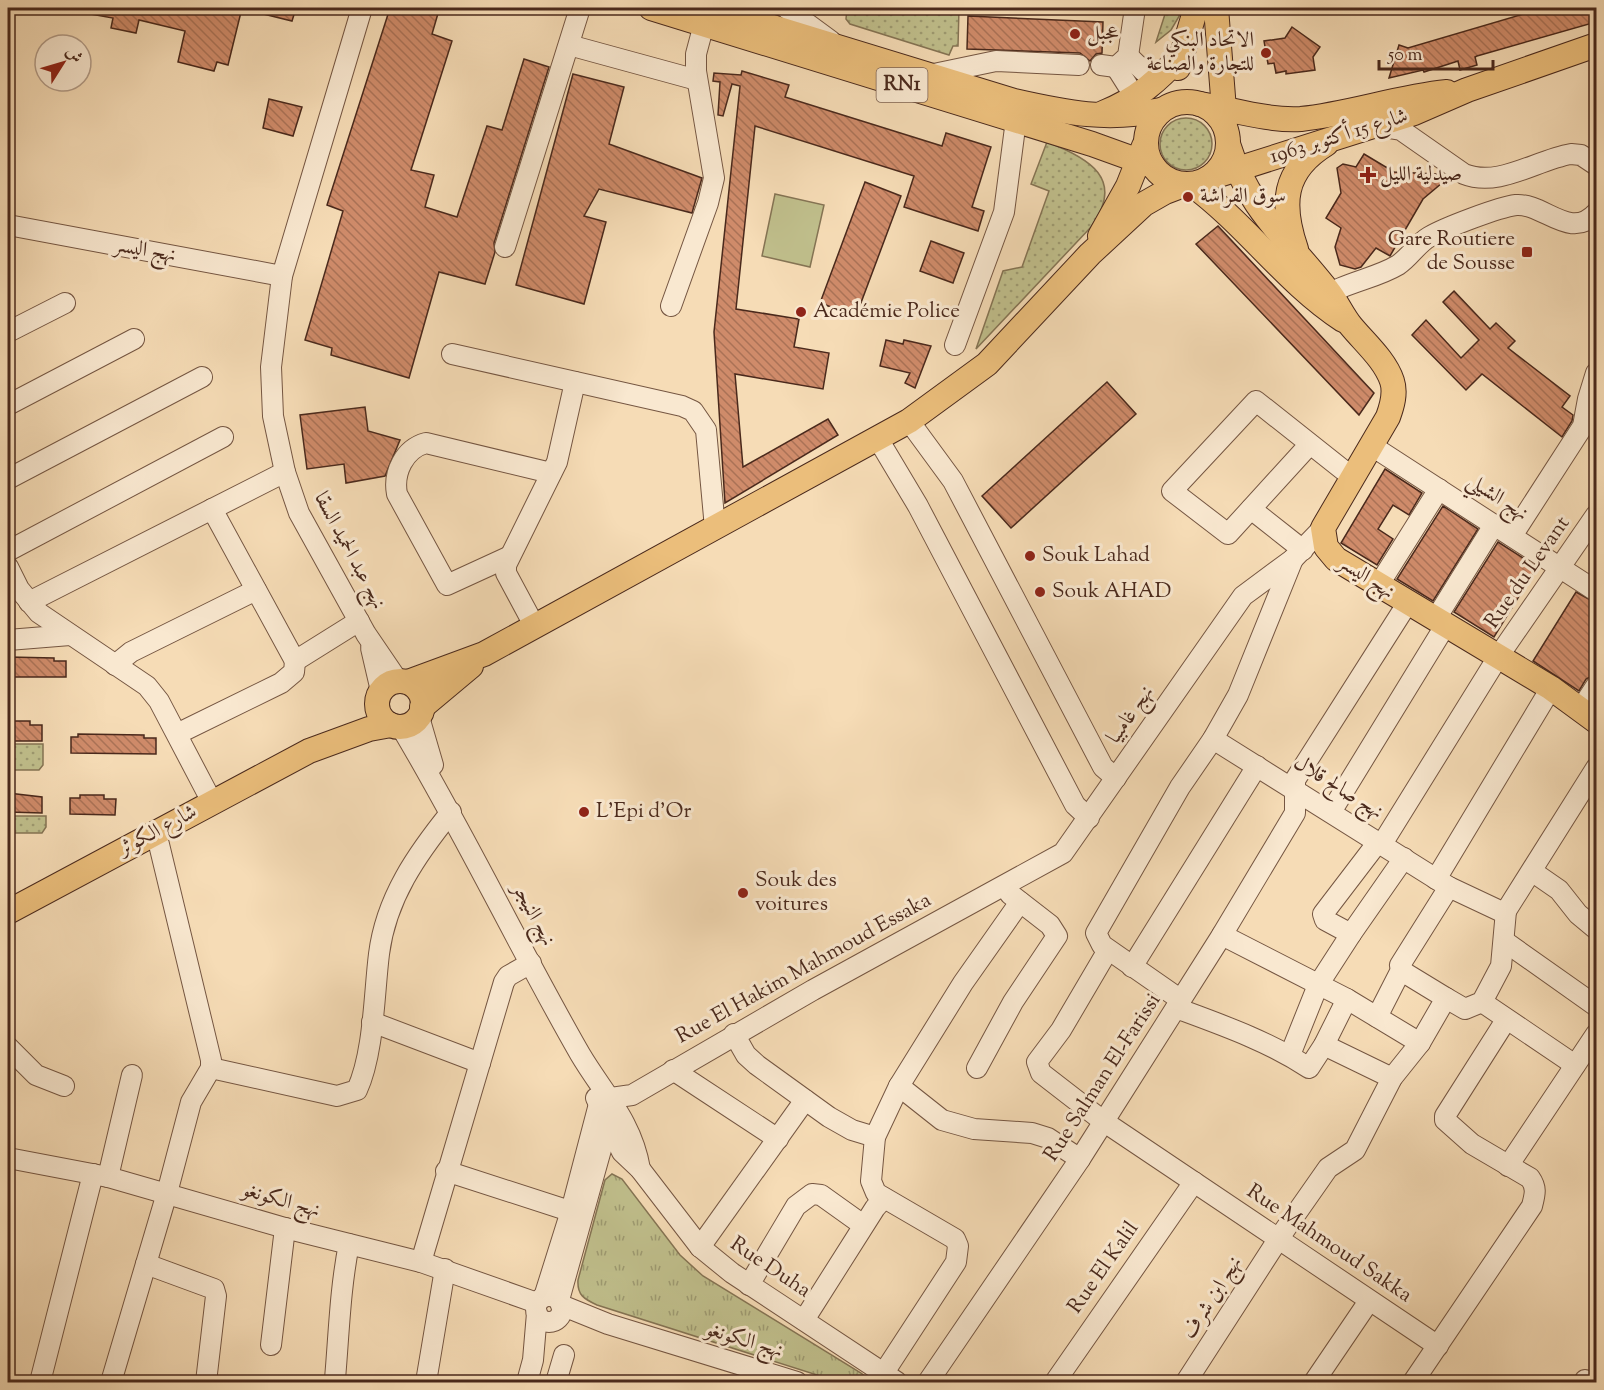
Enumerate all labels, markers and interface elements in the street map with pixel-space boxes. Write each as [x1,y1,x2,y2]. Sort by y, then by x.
place label: عجبل [1087,19,1119,49]
place label: الاتحاد البنكي للتجارة والصناعة [1146,26,1254,80]
marker: عجبل [1068,27,1082,41]
north arrow [33,33,93,93]
scale bar [1379,33,1493,71]
text: ش [59,42,87,69]
text: 50 m [1387,43,1423,69]
marker: الاتحاد البنكي للتجارة والصناعة [1259,46,1273,60]
road number: RN1 [876,68,928,102]
street label: شارع 15 أكتوبر 1963 [1266,100,1412,173]
place label: صيدلية الليل [1380,160,1462,190]
marker: صيدلية الليل [1361,168,1375,182]
place label: سوق الفراشة [1200,182,1286,212]
marker: سوق الفراشة [1181,190,1195,204]
place label: Gare Routiere de Sousse [1388,225,1515,279]
street label: نهج اليسر [110,230,178,273]
marker: Gare Routiere de Sousse [1520,245,1534,259]
place label: Académie Police [813,297,960,327]
marker: Académie Police [794,305,808,319]
street label: نهج الشيلي [1459,467,1534,532]
street label: نهج عبد الحميد السقا [304,487,393,616]
street label: Rue du Levant [1478,511,1578,635]
place label: Souk Lahad [1042,541,1150,571]
street label: نهج اليسر [1329,547,1400,609]
marker: Souk Lahad [1023,549,1037,563]
place label: Souk AHAD [1052,577,1171,607]
marker: Souk AHAD [1033,585,1047,599]
street label: نهج غامبيا [1100,680,1164,751]
street label: نهج صالح قلال [1286,749,1389,829]
place label: L'Epi d'Or [596,797,691,827]
street label: شارع الكوثر [112,798,203,866]
marker: L'Epi d'Or [577,805,591,819]
place label: Souk des voitures [755,866,837,920]
street label: نهج النيجر [501,876,562,953]
street label: Rue El Hakim Mahmoud Essaka [671,886,937,1052]
marker: Souk des voitures [736,886,750,900]
street label: Rue Salman El-Farissi [1037,988,1169,1168]
street label: نهج الكونغو [236,1175,323,1228]
street label: Rue Mahmoud Sakka [1240,1177,1418,1311]
street label: Rue El Kalil [1061,1216,1147,1320]
street label: Rue Duha [724,1230,817,1306]
street label: نهج ابن شرف [1176,1251,1252,1347]
street label: نهج الكونغو [699,1314,786,1369]

